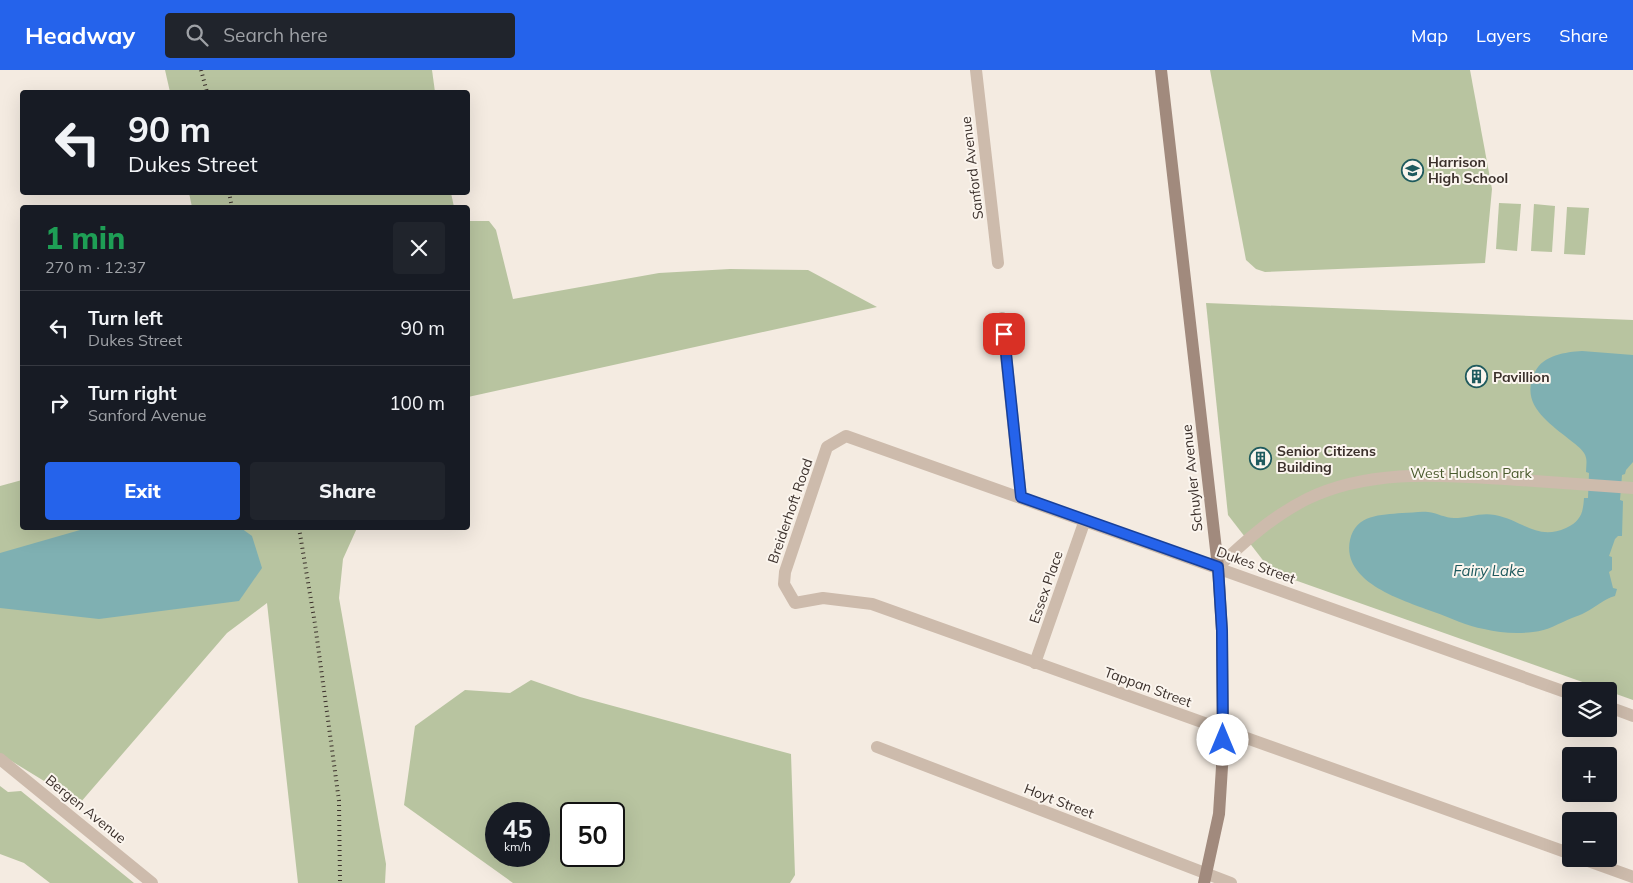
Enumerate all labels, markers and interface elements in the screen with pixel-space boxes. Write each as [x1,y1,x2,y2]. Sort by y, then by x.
search box [165,13,515,58]
text: Headway [25,20,135,50]
icon: search [183,21,211,49]
text: Search here [223,23,328,47]
text: Map [1411,24,1448,47]
text: Layers [1476,24,1531,47]
text: Share [1559,24,1608,47]
text: 90 m [128,107,211,151]
icon: left [45,110,110,175]
street label: Sanford Avenue [957,115,987,221]
text: Dukes Street [128,150,258,178]
place label: Harrison High School [1428,153,1508,187]
school or university icon: Harrison High School [1400,158,1424,182]
text: 1 min [45,219,125,257]
button: close [393,222,445,274]
text: 270 m · 12:37 [45,257,146,277]
text: Turn left [88,306,163,330]
pin [983,313,1025,355]
icon: left [45,314,73,342]
text: 90 m [401,316,445,340]
icon: arrive [990,320,1018,348]
text: Dukes Street [88,330,182,350]
building icon: Pavillion [1465,365,1489,389]
place label: Pavillion [1493,368,1550,386]
text: Turn right [88,381,177,405]
icon: right [45,389,73,417]
text: 100 m [389,391,445,415]
text: Sanford Avenue [88,405,206,425]
street label: Schuyler Avenue [1177,423,1207,533]
place label: Senior Citizens Building [1277,442,1376,476]
building icon: Senior Citizens Building [1249,447,1273,471]
street label: Breiderhoft Road [764,456,816,566]
button: Exit [45,462,240,520]
button: Share [250,462,445,520]
park label: West Hudson Park [1410,464,1532,482]
street label: Dukes Street [1214,542,1298,588]
street label: Essex Place [1025,548,1067,626]
water label: Fairy Lake [1453,561,1525,580]
street label: Tappan Street [1102,663,1194,711]
map controls [1562,682,1617,867]
button: layers [1562,682,1617,737]
position arrow [1196,713,1248,765]
button: + [1562,747,1617,802]
street label: Bergen Avenue [42,771,130,847]
street label: Hoyt Street [1021,779,1097,823]
speed limit sign: 50 [560,802,625,867]
button: − [1562,812,1617,867]
text: 45 [502,813,533,844]
text: km/h [504,839,531,854]

